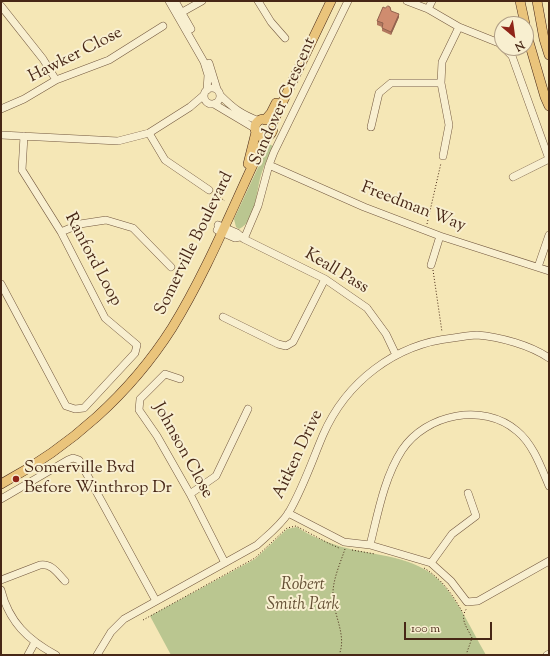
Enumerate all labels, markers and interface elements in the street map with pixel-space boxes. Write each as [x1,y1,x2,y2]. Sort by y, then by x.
north arrow [494,16,534,56]
street label: Hawker Close [26,24,126,88]
street label: Sandover Crescent [247,35,321,169]
text: N [512,36,527,55]
street label: Somerville Boulevard [151,169,239,319]
street label: Freedman Way [358,179,468,237]
street label: Ranford Loop [59,210,125,310]
street label: Keall Pass [300,245,372,299]
street label: Johnson Close [147,400,217,502]
street label: Aitken Drive [270,407,328,503]
place label: Somerville Bvd Before Winthrop Dr [24,459,172,499]
marker: Somerville Bvd Before Winthrop Dr [11,474,21,484]
park label: Robert Smith Park [267,576,339,616]
scale bar [406,614,494,640]
text: 100 m [411,620,440,638]

